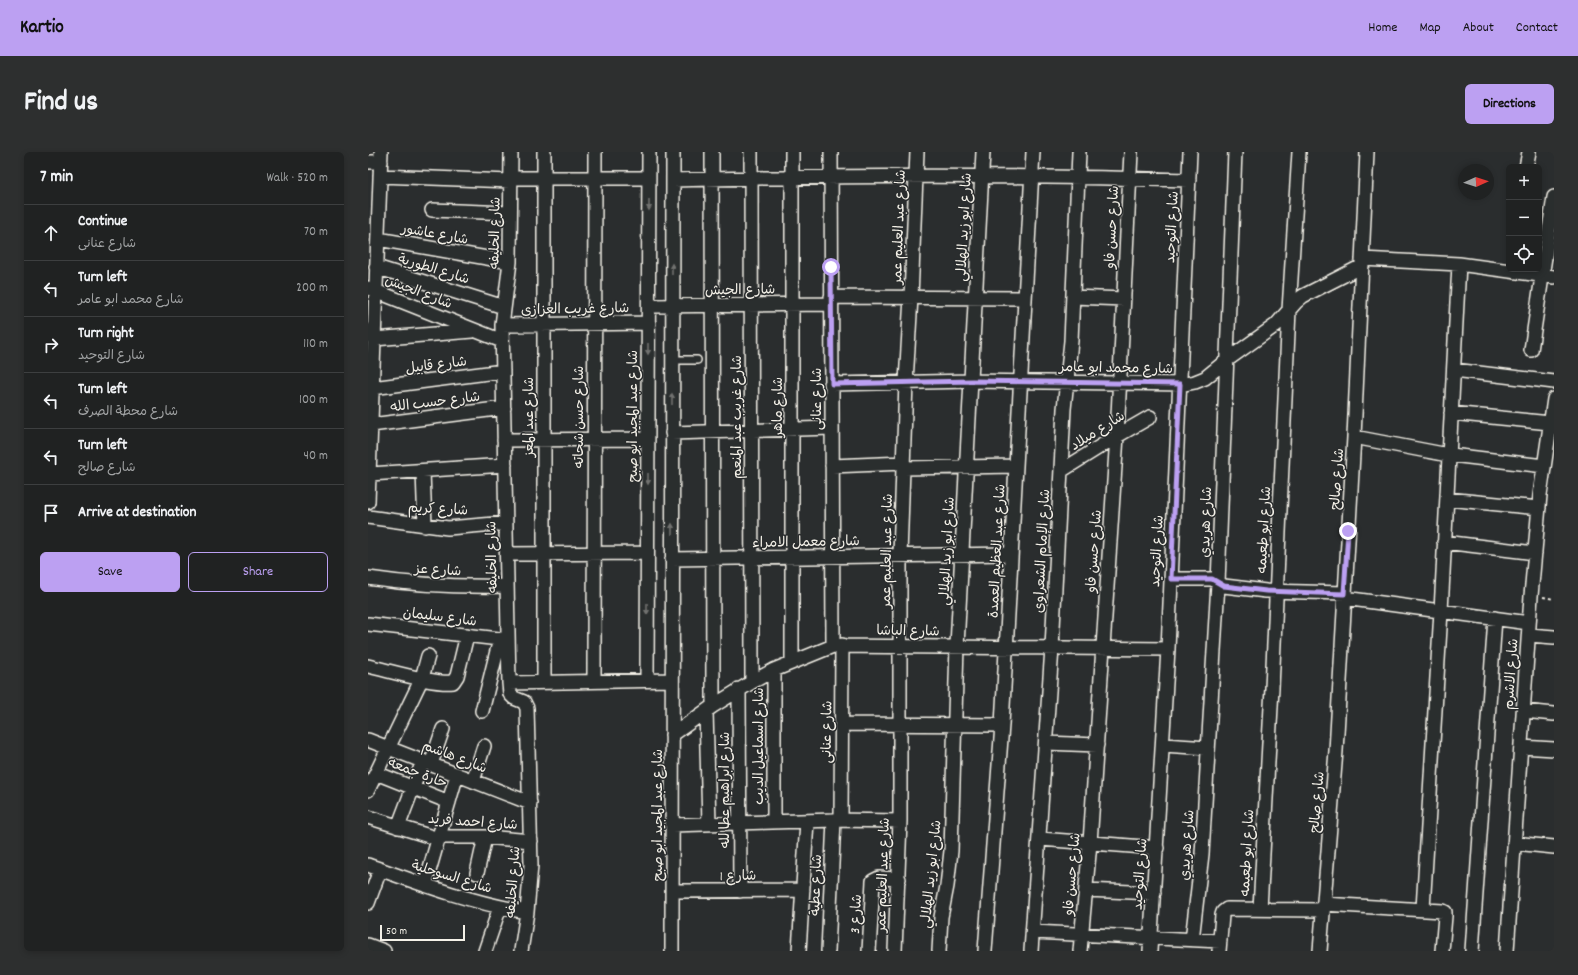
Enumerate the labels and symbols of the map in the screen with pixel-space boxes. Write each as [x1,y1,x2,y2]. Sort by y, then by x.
north arrow [1458,164,1494,200]
street label: شارع عبد العليم عمر [888,169,912,286]
street label: شارع ابو زيد الهلالي [952,172,979,282]
street label: شارع حسن فاو [1101,185,1125,270]
street label: شارع التوحيد [1161,191,1185,264]
street label: شارع الخليفه [485,197,507,269]
one-way arrow [646,199,652,212]
street label: شارع عاشور [399,219,470,251]
street label: شارع الطورية [395,250,472,290]
route start [822,258,840,276]
one-way arrow [669,262,675,275]
street label: شارع الجيش [382,271,455,315]
street label: شارع الجيش [705,280,775,302]
street label: شارع غريب العزازى [521,299,629,321]
one-way arrow [645,343,651,356]
street label: شارع عبد المجيد ابو صبح [624,350,644,482]
street label: شارع قابيل [404,352,468,380]
street label: شارع غريب عبد المنعم [728,355,748,479]
street label: شارع محمد ابو عامر [1058,358,1173,380]
street label: شارع حسن شحاته [570,366,590,468]
street label: شارع عنانى [808,368,828,430]
street label: شارع عبد المعز [520,377,540,458]
street label: شارع ماهر [769,377,789,438]
street label: شارع حسب الله [389,388,481,418]
one-way arrow [669,392,675,405]
street label: شارع ميلاد [1067,407,1129,456]
street label: شارع صالح [1326,448,1350,511]
one-way arrow [645,473,651,486]
street label: شارع عبد العظيم العمدة [984,484,1011,619]
street label: شارع هريدي [1196,486,1218,558]
street label: شارع ابو طعيمه [1253,486,1277,574]
street label: شارع الإمام الشعراوى [1030,489,1056,614]
street label: شارع عبد العليم عمر [877,493,899,610]
street label: شارع ابو زيد الهلالي [935,496,962,606]
street label: شارع كريم [407,498,469,522]
street label: شارع حسن فاو [1082,509,1108,594]
street label: شارع التوحيد [1146,515,1170,588]
street label: شارع الخليفه [482,521,504,593]
one-way arrow [669,522,675,535]
route end [1339,522,1357,540]
street label: شارع معمل الامراء [752,532,860,554]
street label: شارع عز [413,560,462,582]
one-way arrow [644,603,650,616]
street label: شارع سليمان [402,604,478,632]
street label: شارع الباشا [876,621,940,643]
street label: شارع الاشرم [1500,638,1524,711]
street label: شارع اسماعيل الديب [750,687,770,805]
street label: شارع عنانى [817,701,839,764]
street label: شارع ابراهيم عطا لله [716,732,736,848]
street label: شارع هاشم [419,736,490,779]
street label: شارع عبد المجيد ابو صبح [649,749,669,881]
street label: حارة جمعه [385,753,450,794]
street label: شارع صالح [1305,770,1331,834]
street label: شارع هريدي [1176,809,1200,881]
street label: شارع ابو طعيمه [1236,809,1260,897]
street label: شارع احمد فريد [427,810,518,836]
street label: شارع عبد العليم عمر [872,817,896,934]
street label: شارع ابو زيد الهلالي [916,819,949,930]
street label: شارع حسن فاو [1059,832,1087,917]
street label: شارع التوحيد [1129,837,1153,911]
street label: شارع الخليفه [502,845,526,919]
street label: شارع عطية [806,854,828,916]
street label: شارع السوحلية [409,856,494,900]
street label: شارع 1 [720,867,757,887]
street label: شارع 3 [846,894,868,934]
scale bar [380,923,465,942]

